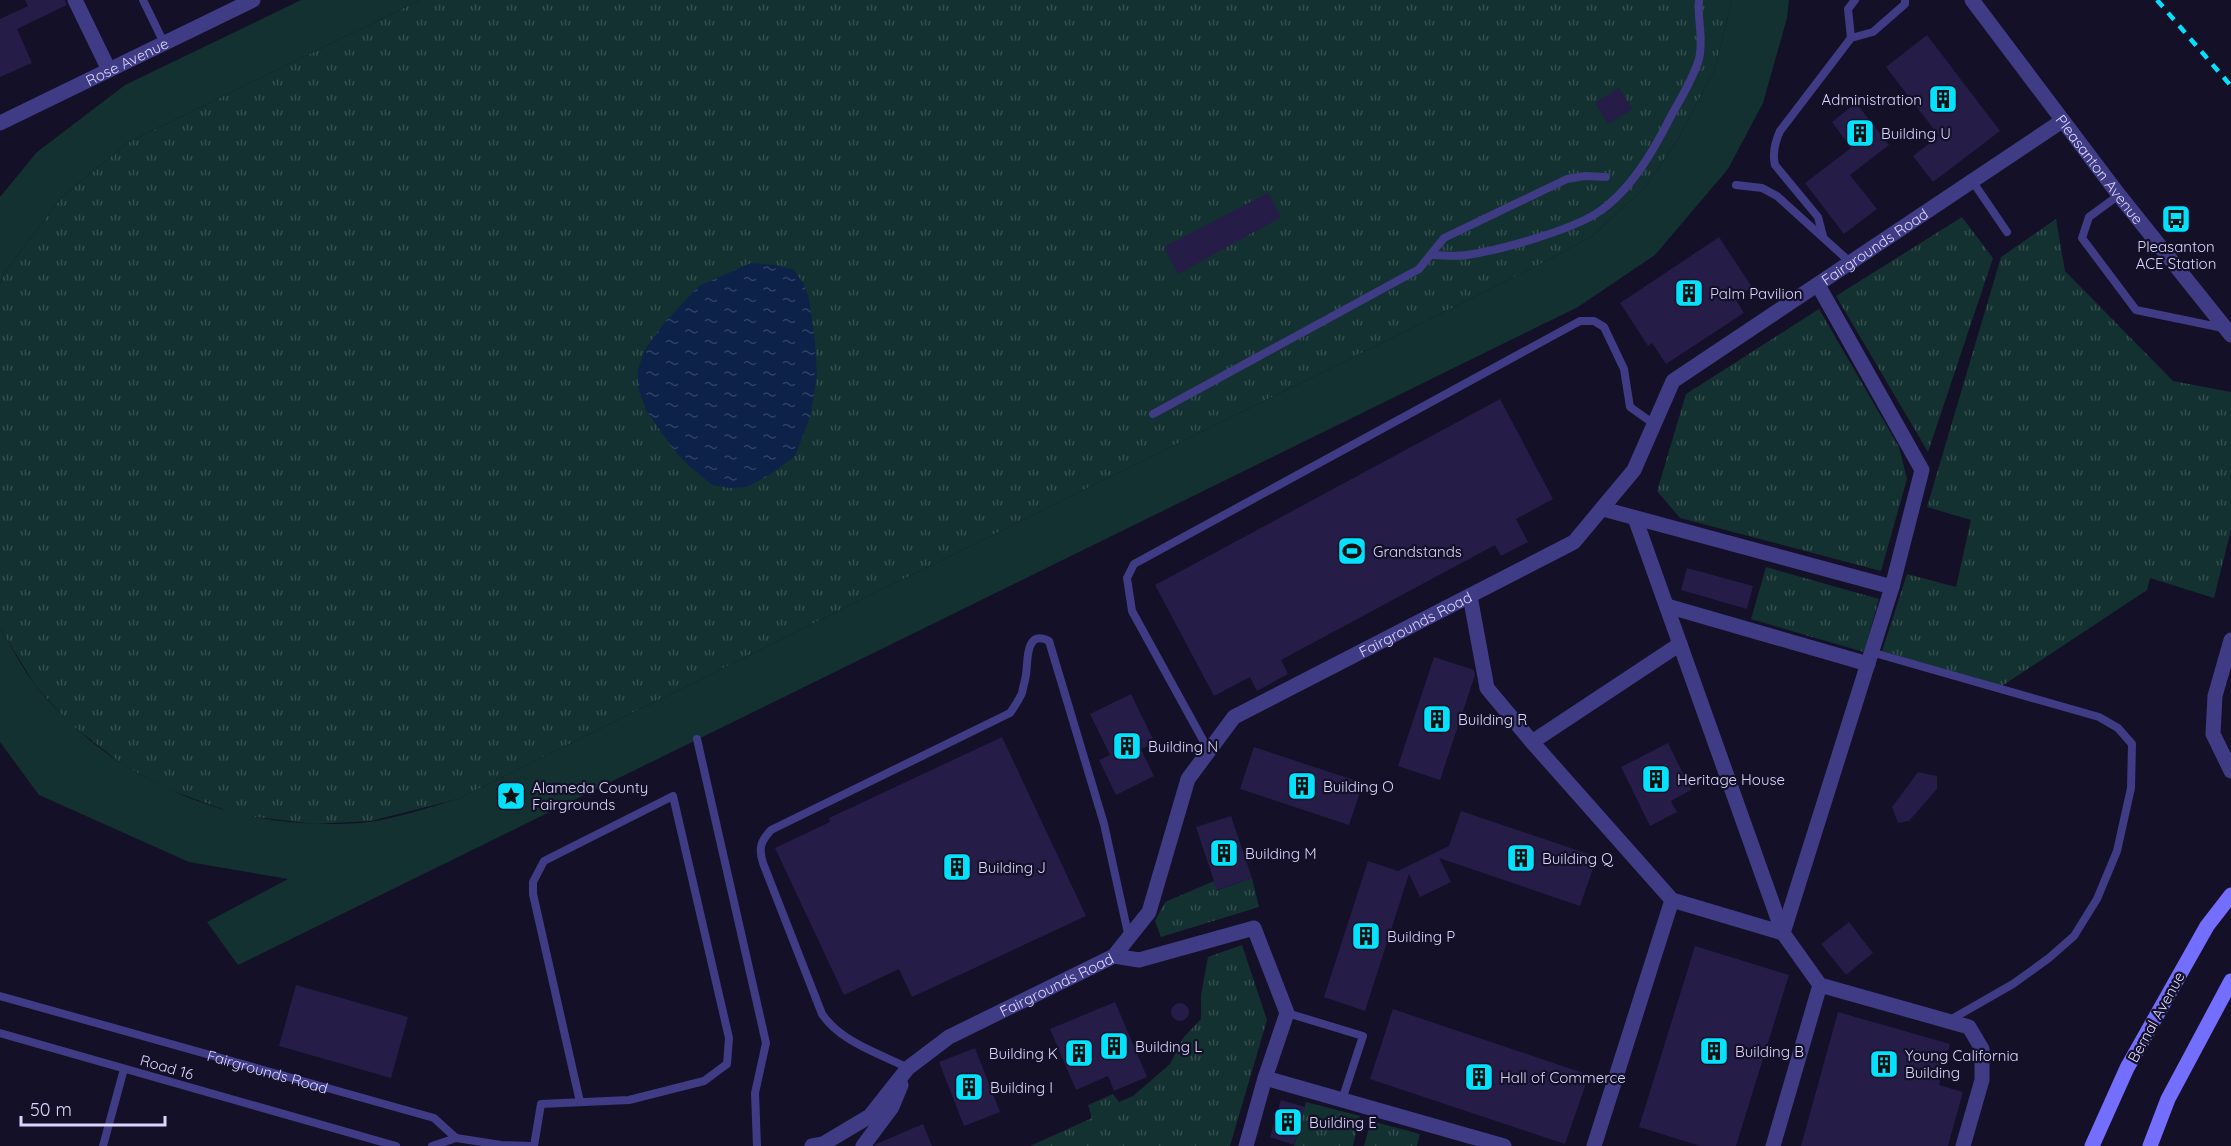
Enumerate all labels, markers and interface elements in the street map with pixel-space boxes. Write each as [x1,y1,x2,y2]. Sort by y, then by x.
street label: Rose Avenue [82,33,171,90]
building icon: Administration [1927,83,1959,115]
place label: Administration [1822,90,1922,109]
street label: Pleasanton Avenue [2052,110,2148,228]
building icon: Building U [1844,117,1876,149]
place label: Building U [1881,124,1951,143]
bus stop icon: Pleasanton ACE Station [2160,203,2192,235]
street label: Fairgrounds Road [1817,204,1932,289]
place label: Pleasanton ACE Station [2136,237,2216,273]
building icon: Palm Pavilion [1673,277,1705,309]
place label: Palm Pavilion [1710,284,1803,303]
sports icon: Grandstands [1336,535,1368,567]
place label: Grandstands [1373,542,1462,561]
street label: Fairgrounds Road [1355,587,1475,661]
building icon: Building R [1421,703,1453,735]
place label: Building R [1458,710,1527,729]
building icon: Building N [1111,730,1143,762]
place label: Building N [1148,737,1218,756]
building icon: Heritage House [1640,763,1672,795]
building icon: Building O [1286,770,1318,802]
place label: Heritage House [1677,770,1785,789]
place label: Building O [1323,777,1394,796]
place label: Alameda County Fairgrounds [532,778,648,814]
place icon: Alameda County Fairgrounds [495,780,527,812]
building icon: Building M [1208,837,1240,869]
building icon: Building Q [1505,842,1537,874]
place label: Building M [1245,844,1317,863]
place label: Building Q [1542,849,1613,868]
building icon: Building J [941,851,973,883]
place label: Building J [978,858,1046,877]
building icon: Building P [1350,920,1382,952]
place label: Building P [1387,927,1455,946]
street label: Fairgrounds Road [996,948,1116,1020]
street label: Bernal Avenue [2123,968,2189,1066]
building icon: Building L [1098,1030,1130,1062]
building icon: Building B [1698,1035,1730,1067]
building icon: Building K [1063,1037,1095,1069]
place label: Building L [1135,1037,1202,1056]
place label: Building B [1735,1042,1804,1061]
place label: Building K [989,1044,1058,1063]
street label: Fairgrounds Road [205,1045,330,1097]
place label: Young California Building [1905,1046,2019,1082]
building icon: Young California Building [1868,1048,1900,1080]
street label: Road 16 [138,1050,196,1084]
building icon: Hall of Commerce [1463,1061,1495,1093]
place label: Hall of Commerce [1500,1068,1626,1087]
building icon: Building I [953,1071,985,1103]
place label: Building I [990,1078,1053,1097]
scale bar [21,1089,165,1127]
text: 50 m [30,1098,72,1121]
building icon: Building E [1272,1106,1304,1138]
place label: Building E [1309,1113,1377,1132]

